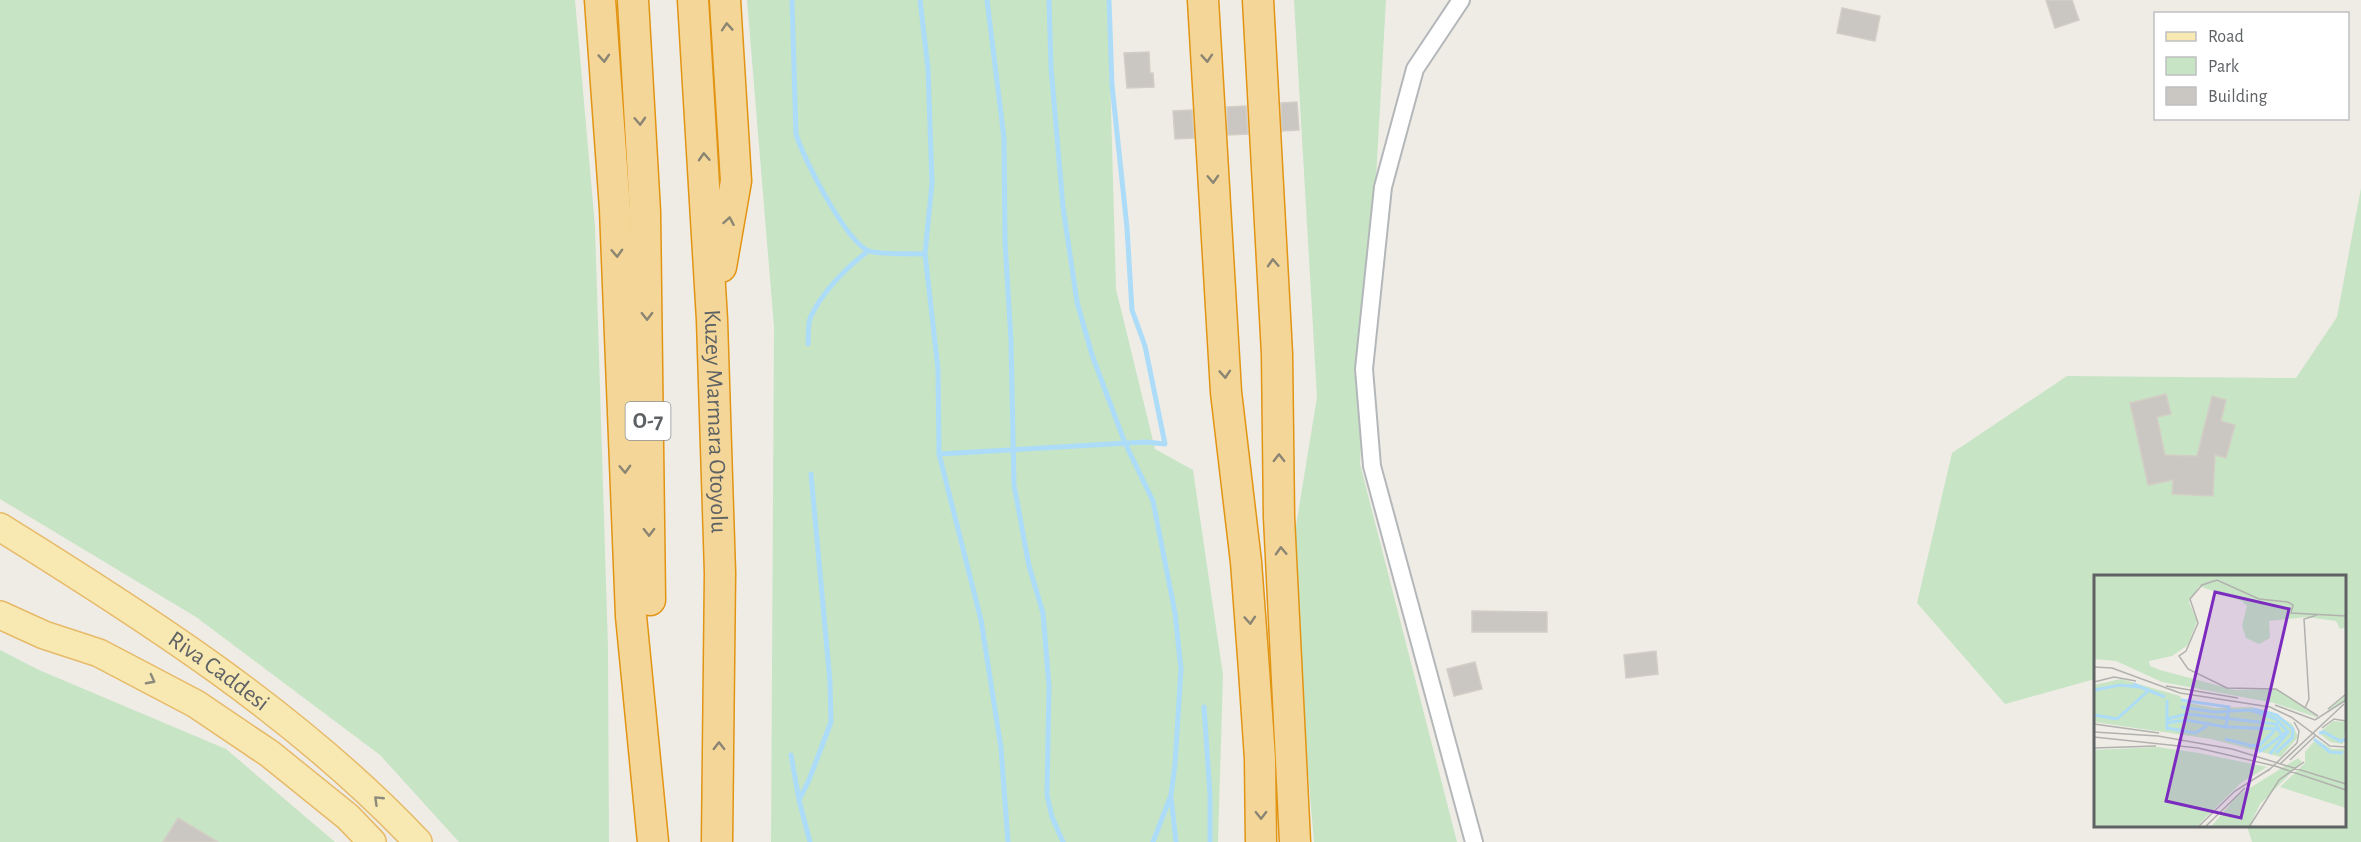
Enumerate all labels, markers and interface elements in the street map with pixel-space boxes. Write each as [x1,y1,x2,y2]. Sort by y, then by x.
legend [2154,12,2349,120]
one-way arrow [720,23,733,32]
text: Road [2208,28,2244,46]
one-way arrow [598,54,611,63]
one-way arrow [1200,54,1213,63]
text: Park [2208,58,2240,76]
text: Building [2208,88,2268,106]
one-way arrow [634,117,647,126]
one-way arrow [697,153,710,162]
one-way arrow [1207,175,1220,184]
one-way arrow [723,217,735,226]
one-way arrow [610,248,623,257]
one-way arrow [1267,259,1280,268]
street label: Kuzey Marmara Otoyolu [699,309,731,534]
one-way arrow [640,312,653,321]
one-way arrow [1218,369,1231,378]
road number: O-7 [626,402,670,440]
one-way arrow [1273,454,1285,463]
one-way arrow [619,464,631,473]
one-way arrow [643,528,655,537]
one-way arrow [1274,547,1287,556]
inset map [2094,575,2346,827]
one-way arrow [1244,615,1257,624]
street label: Riva Caddesi [164,627,274,716]
one-way arrow [144,673,155,684]
one-way arrow [713,741,725,750]
one-way arrow [374,796,384,807]
one-way arrow [1255,810,1268,819]

